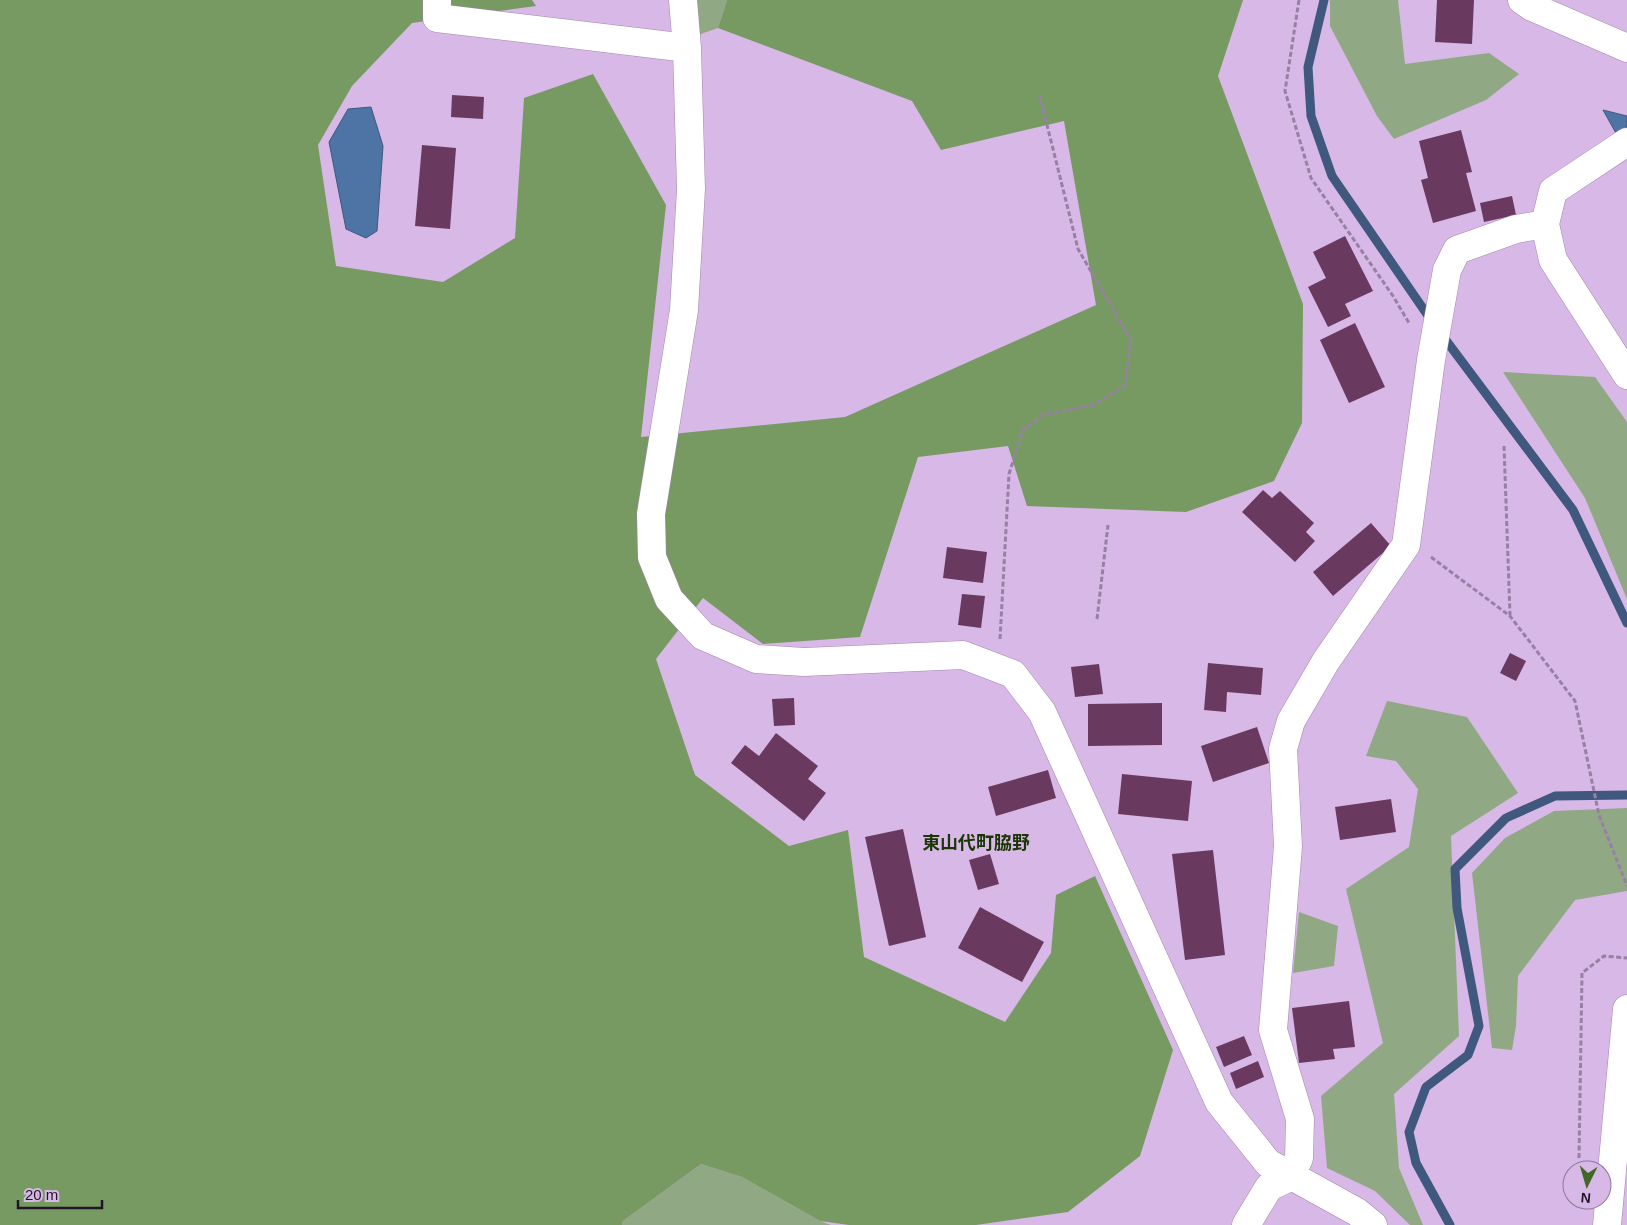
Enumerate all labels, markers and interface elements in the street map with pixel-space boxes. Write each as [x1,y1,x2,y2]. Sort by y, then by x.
district label: 東山代町脇野 [922,833,1030,853]
north arrow [1562,1160,1612,1210]
scale bar [18,1178,101,1210]
text: 20 m [25,1186,58,1203]
text: N [1580,1190,1592,1206]

